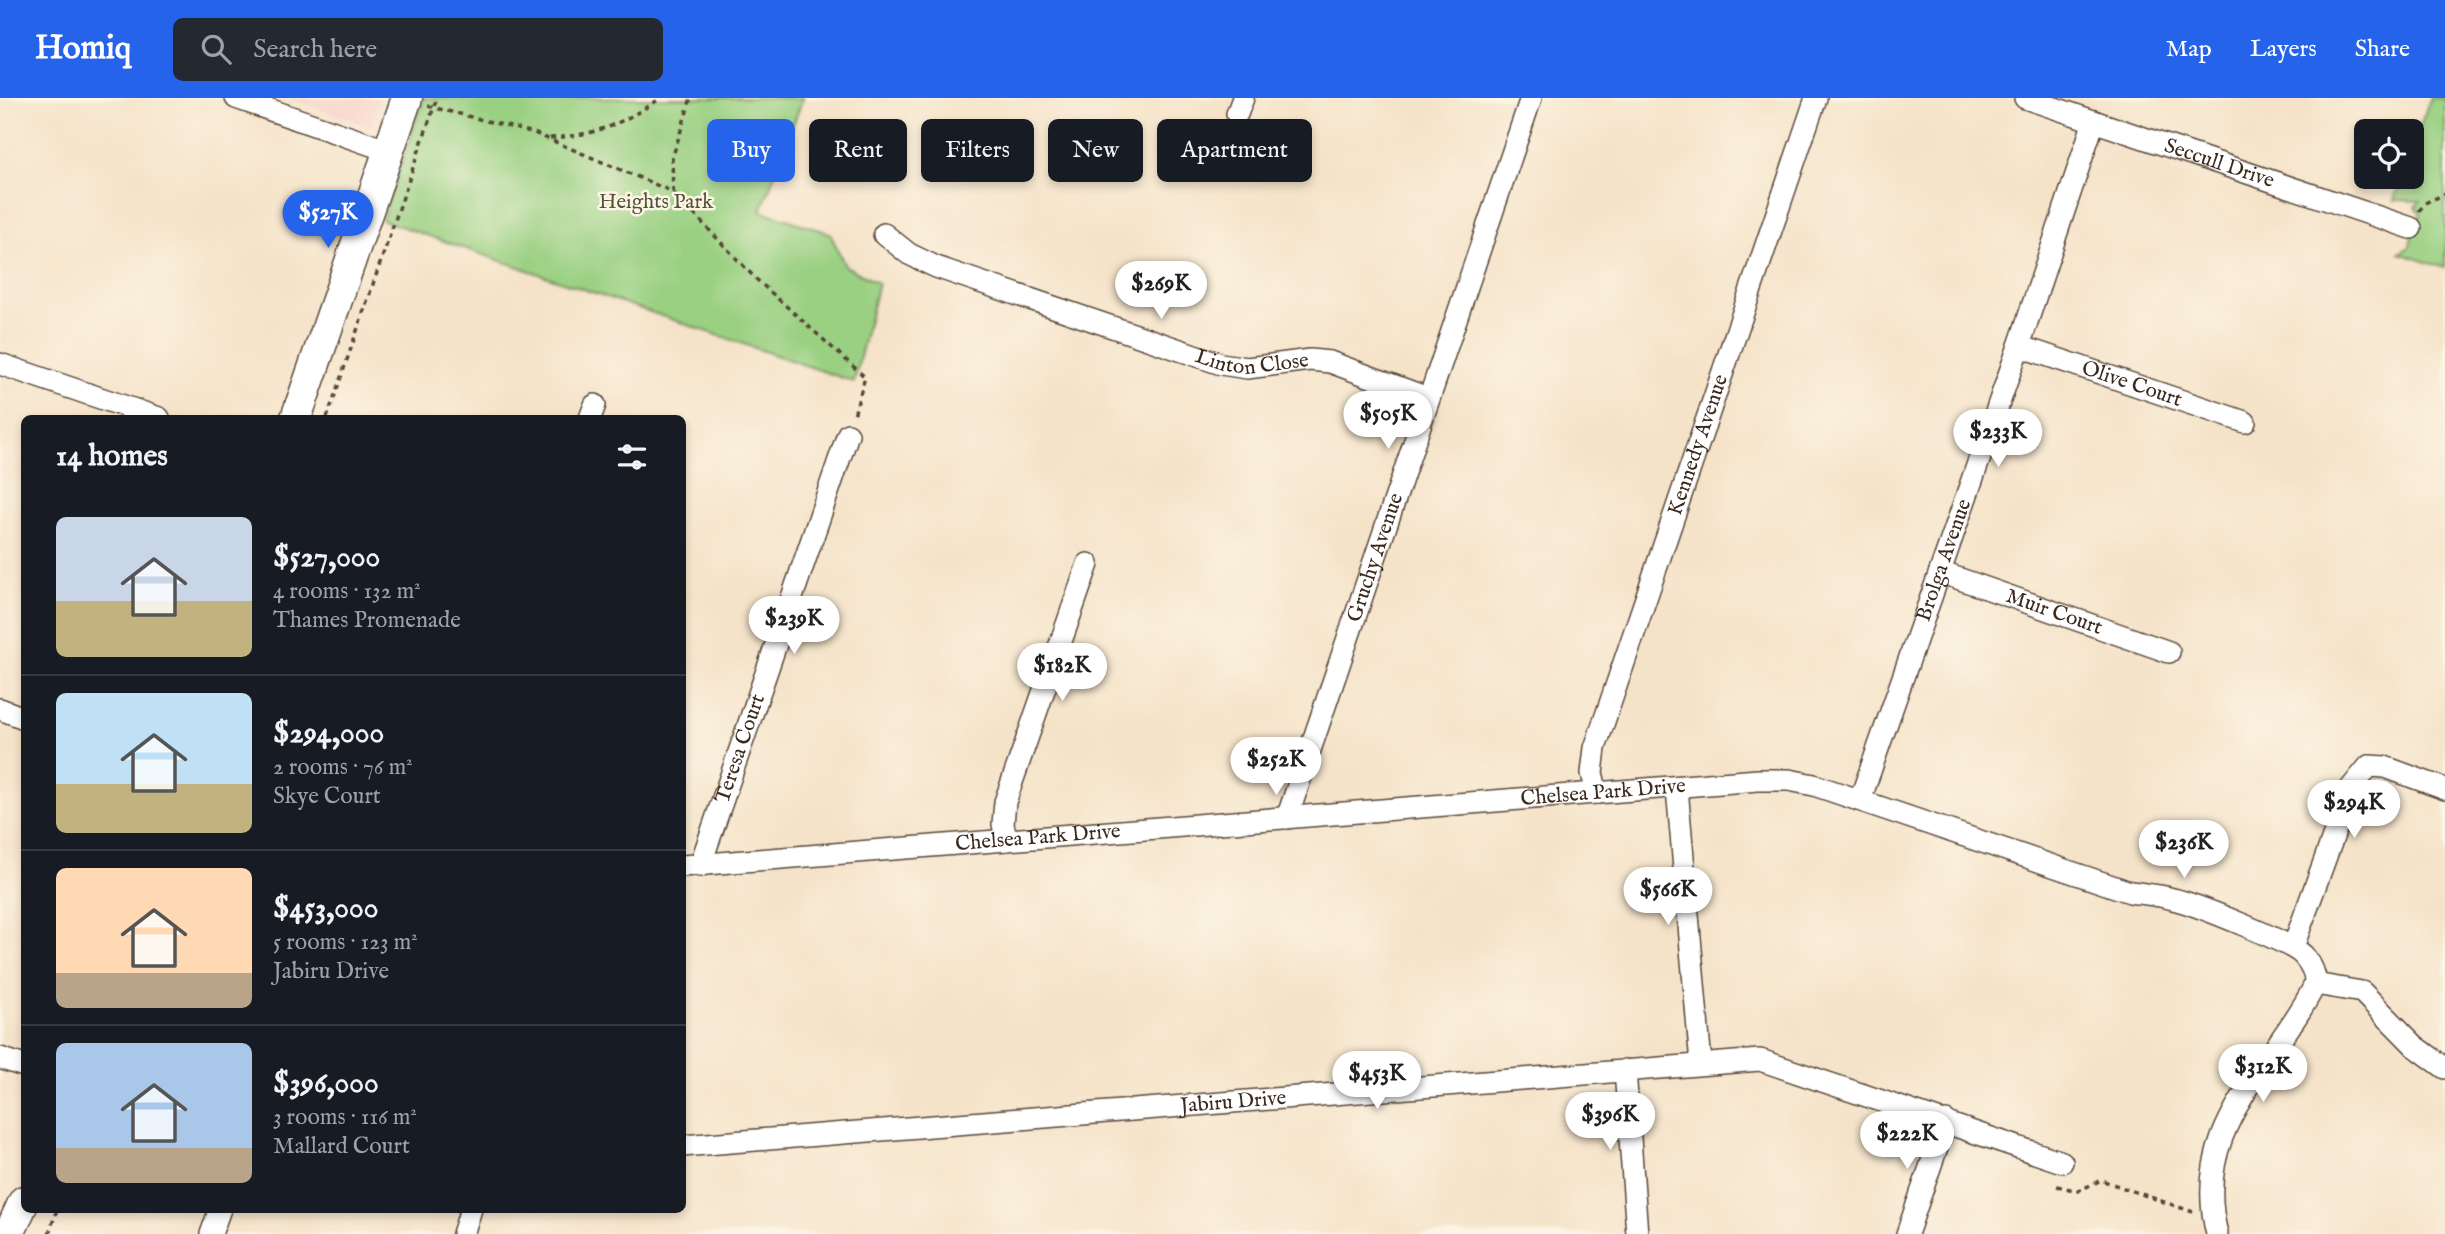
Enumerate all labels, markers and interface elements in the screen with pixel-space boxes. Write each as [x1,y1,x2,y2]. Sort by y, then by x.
search box [173,18,663,81]
text: Homiq [35,28,131,70]
icon: search [197,30,235,68]
text: Search here [253,33,377,66]
text: Map [2166,34,2212,65]
text: Layers [2250,34,2317,65]
text: Share [2355,34,2410,65]
chip: Buy [707,119,795,182]
chip: Rent [809,119,907,182]
chip: Filters [921,119,1034,182]
chip: New [1048,119,1143,182]
chip: Apartment [1157,119,1312,182]
map controls [2354,119,2424,189]
button: locate [2354,119,2424,189]
street label: Seccull Drive [2161,132,2278,195]
park label: Heights Park [599,189,714,216]
pin: $527K [279,190,377,250]
text: $527K [299,198,357,227]
pin: $269K [1112,262,1210,321]
text: $269K [1131,269,1191,298]
street label: Linton Close [1192,343,1311,382]
street label: Olive Court [2078,355,2185,413]
street label: Kennedy Avenue [1662,371,1735,519]
pin: $505K [1339,392,1437,451]
text: $505K [1359,399,1417,428]
pin: $233K [1949,410,2047,469]
text: $233K [1969,417,2027,446]
text: 14 homes [56,438,168,476]
icon: filters [613,438,651,476]
street label: Gruchy Avenue [1341,489,1410,626]
street label: Brolga Avenue [1910,495,1978,625]
text: $527,000 [273,539,380,577]
icon: home [112,545,196,629]
text: 4 rooms · 132 m² [273,577,421,606]
street label: Muir Court [2002,583,2106,641]
pin: $239K [745,596,843,656]
text: $239K [765,604,823,633]
text: Thames Promenade [273,606,461,635]
pin: $182K [1013,644,1111,703]
text: $182K [1033,651,1091,680]
street label: Teresa Court [709,691,771,807]
text: $294,000 [273,715,384,753]
icon: home [112,721,196,805]
pin: $252K [1227,738,1325,797]
text: $252K [1246,745,1306,774]
text: 2 rooms · 76 m² [273,753,413,782]
street label: Chelsea Park Drive [1519,772,1687,812]
pin: $294K [2305,780,2403,840]
text: Skye Court [273,782,381,811]
text: $294K [2323,788,2385,817]
street label: Chelsea Park Drive [954,817,1122,858]
pin: $236K [2135,820,2233,880]
text: $236K [2155,828,2213,857]
pin: $566K [1619,868,1717,927]
text: $566K [1639,875,1697,904]
text: $453,000 [273,890,378,928]
icon: home [112,896,196,980]
text: 5 rooms · 123 m² [273,928,418,957]
text: Jabiru Drive [273,957,389,986]
pin: $312K [2214,1044,2312,1104]
pin: $453K [1328,1052,1426,1111]
text: $312K [2234,1052,2292,1081]
text: $453K [1348,1059,1406,1088]
text: $396,000 [273,1065,379,1103]
icon: home [112,1071,196,1155]
street label: Jabiru Drive [1177,1084,1288,1120]
pin: $396K [1561,1093,1659,1152]
text: $396K [1581,1100,1639,1129]
text: 3 rooms · 116 m² [273,1103,417,1132]
pin: $222K [1858,1112,1956,1171]
text: $222K [1876,1119,1938,1148]
text: Mallard Court [273,1132,410,1161]

